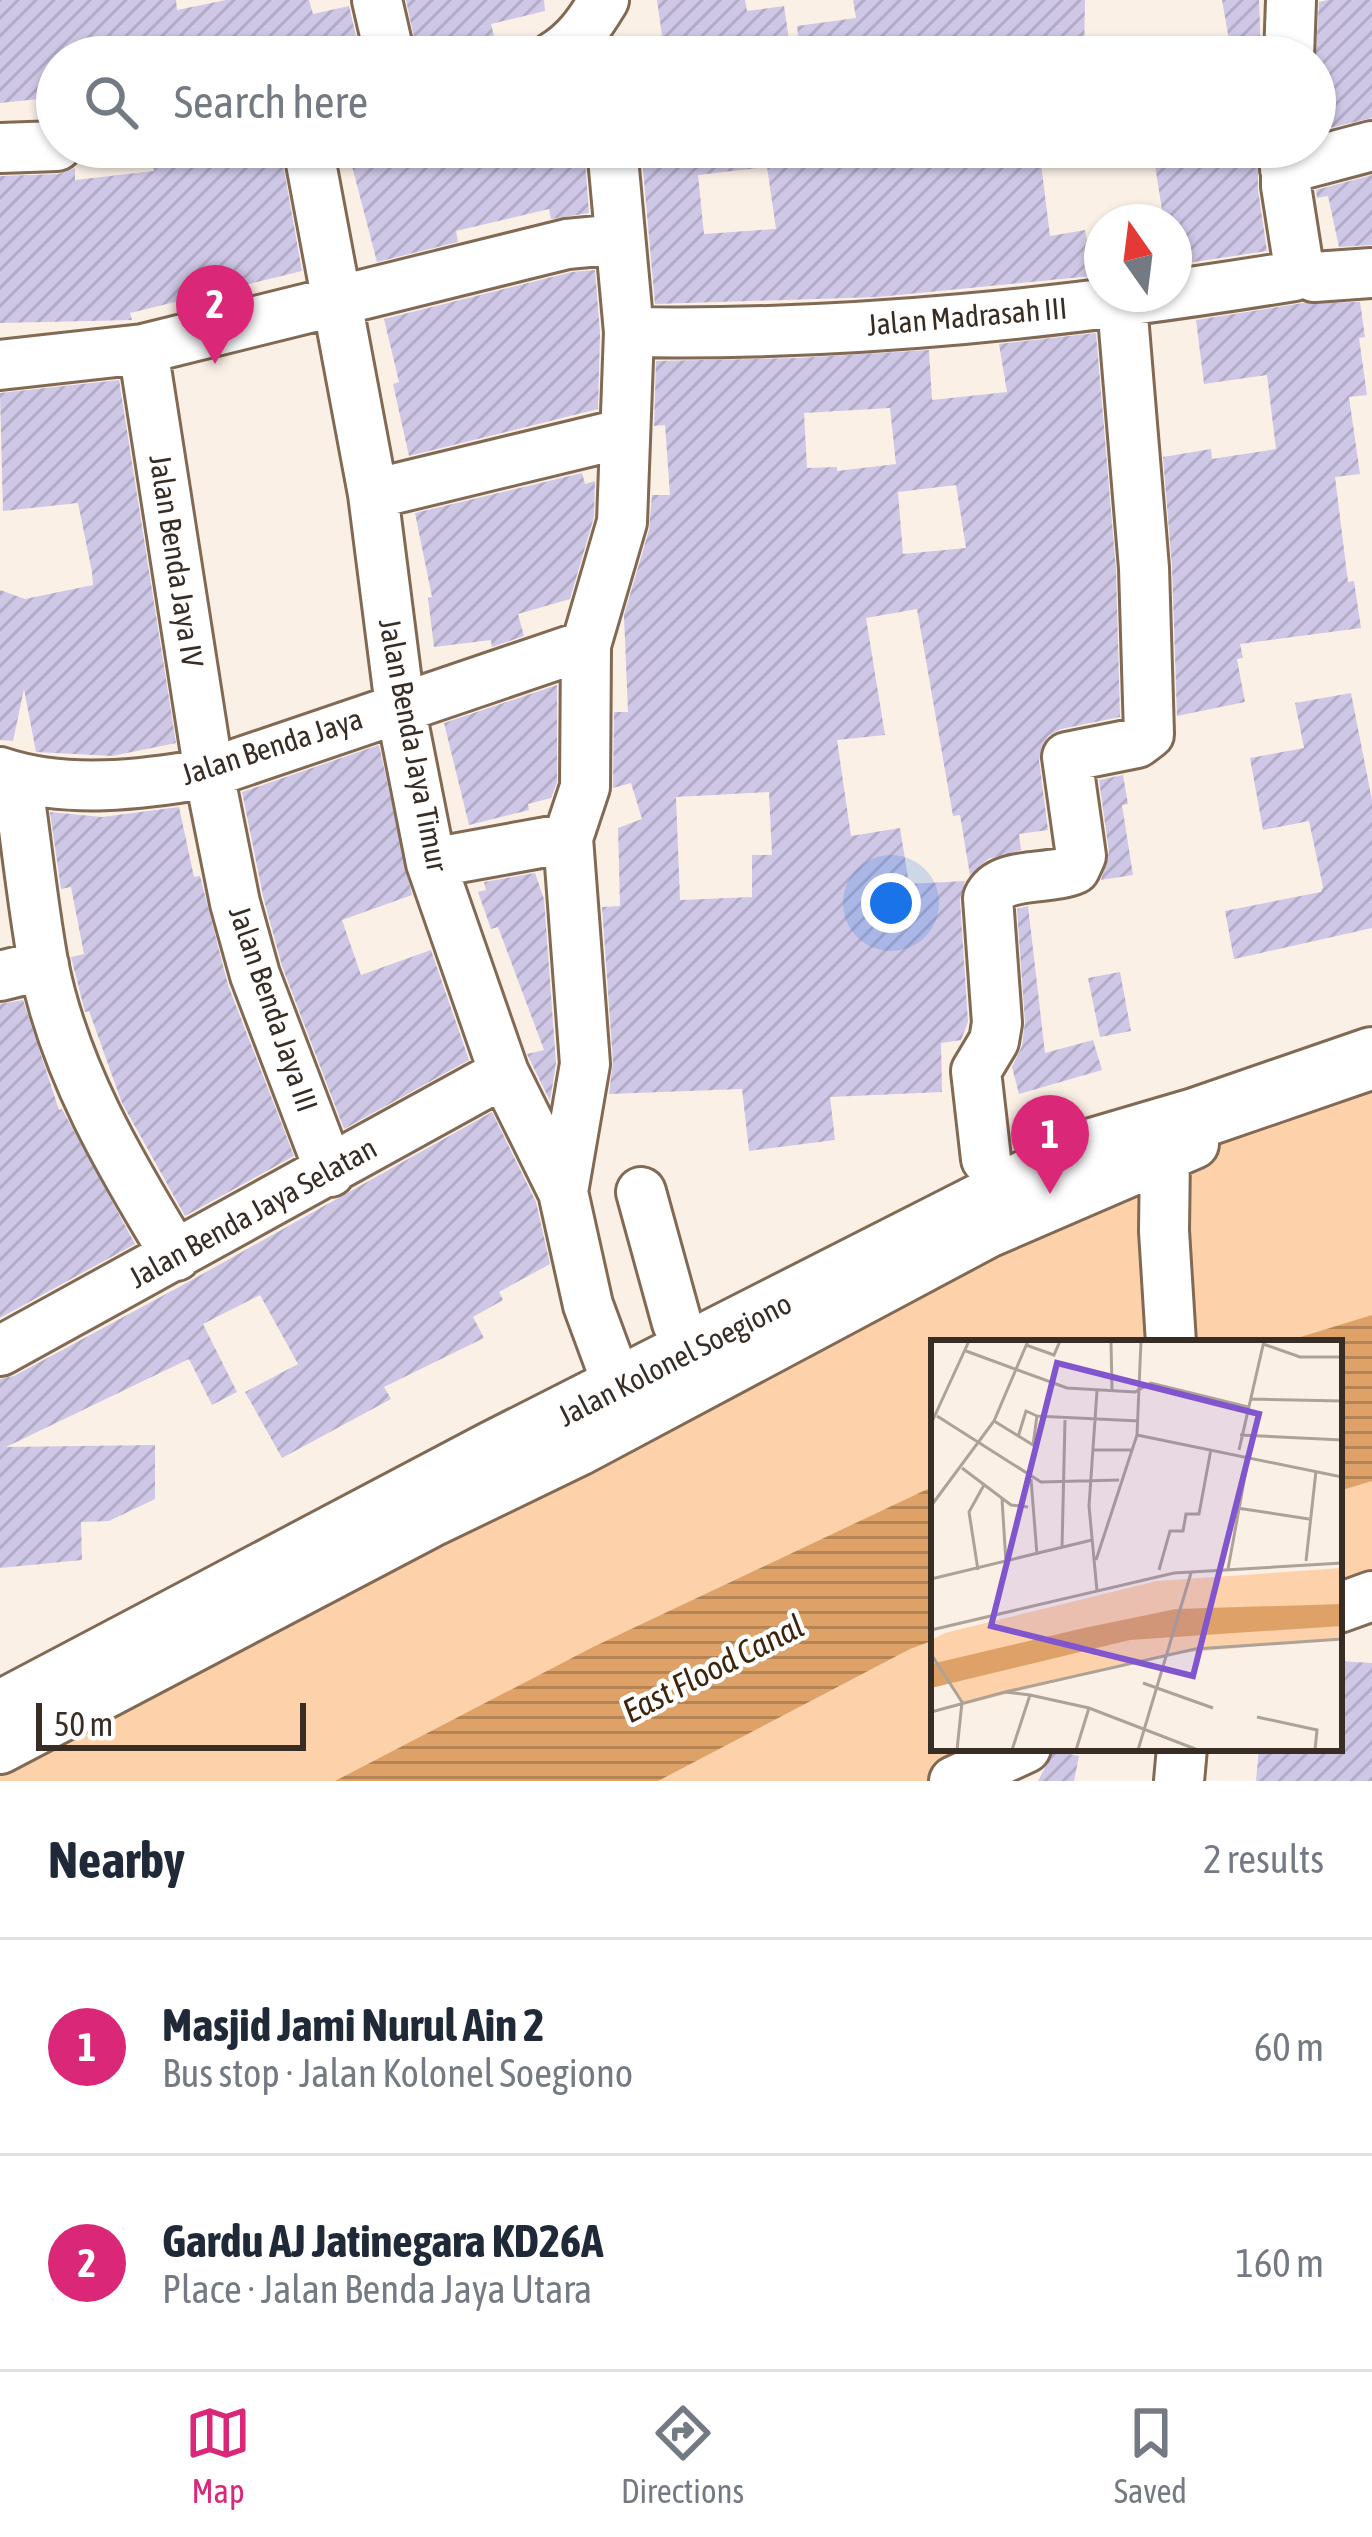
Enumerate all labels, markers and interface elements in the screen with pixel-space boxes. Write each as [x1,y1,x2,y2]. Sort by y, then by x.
search box [36,36,1336,168]
icon: search [78,69,144,135]
text: Search here [174,76,368,128]
north arrow [1084,204,1192,312]
pin: 2 [176,265,254,364]
street label: Jalan Madrasah III [865,290,1068,342]
street label: Jalan Benda Jaya IV [143,452,211,670]
street label: Jalan Benda Jaya Timur [373,615,455,875]
street label: Jalan Benda Jaya [177,701,367,791]
your location [861,873,921,933]
street label: Jalan Benda Jaya III [223,901,325,1116]
pin: 1 [1011,1095,1089,1194]
street label: Jalan Benda Jaya Selatan [123,1130,382,1294]
street label: Jalan Kolonel Soegiono [552,1286,797,1433]
inset map [931,1340,1342,1751]
water label: East Flood Canal [616,1606,810,1730]
scale bar [36,1697,306,1750]
text: 50 m [54,1705,113,1743]
text: Nearby [48,1830,185,1889]
text: 2 results [1203,1837,1324,1881]
text: Masjid Jami Nurul Ain 2 [162,1999,544,2051]
text: 1 [78,2025,96,2069]
text: 60 m [1254,2025,1324,2069]
text: Bus stop · Jalan Kolonel Soegiono [162,2051,633,2095]
text: Gardu AJ Jatinegara KD26A [162,2215,603,2267]
text: 2 [78,2241,96,2285]
text: 160 m [1236,2241,1324,2285]
text: Place · Jalan Benda Jaya Utara [162,2267,592,2311]
tab: Map [185,2400,251,2510]
tab: Directions [621,2400,744,2510]
tab: Saved [1114,2400,1187,2510]

